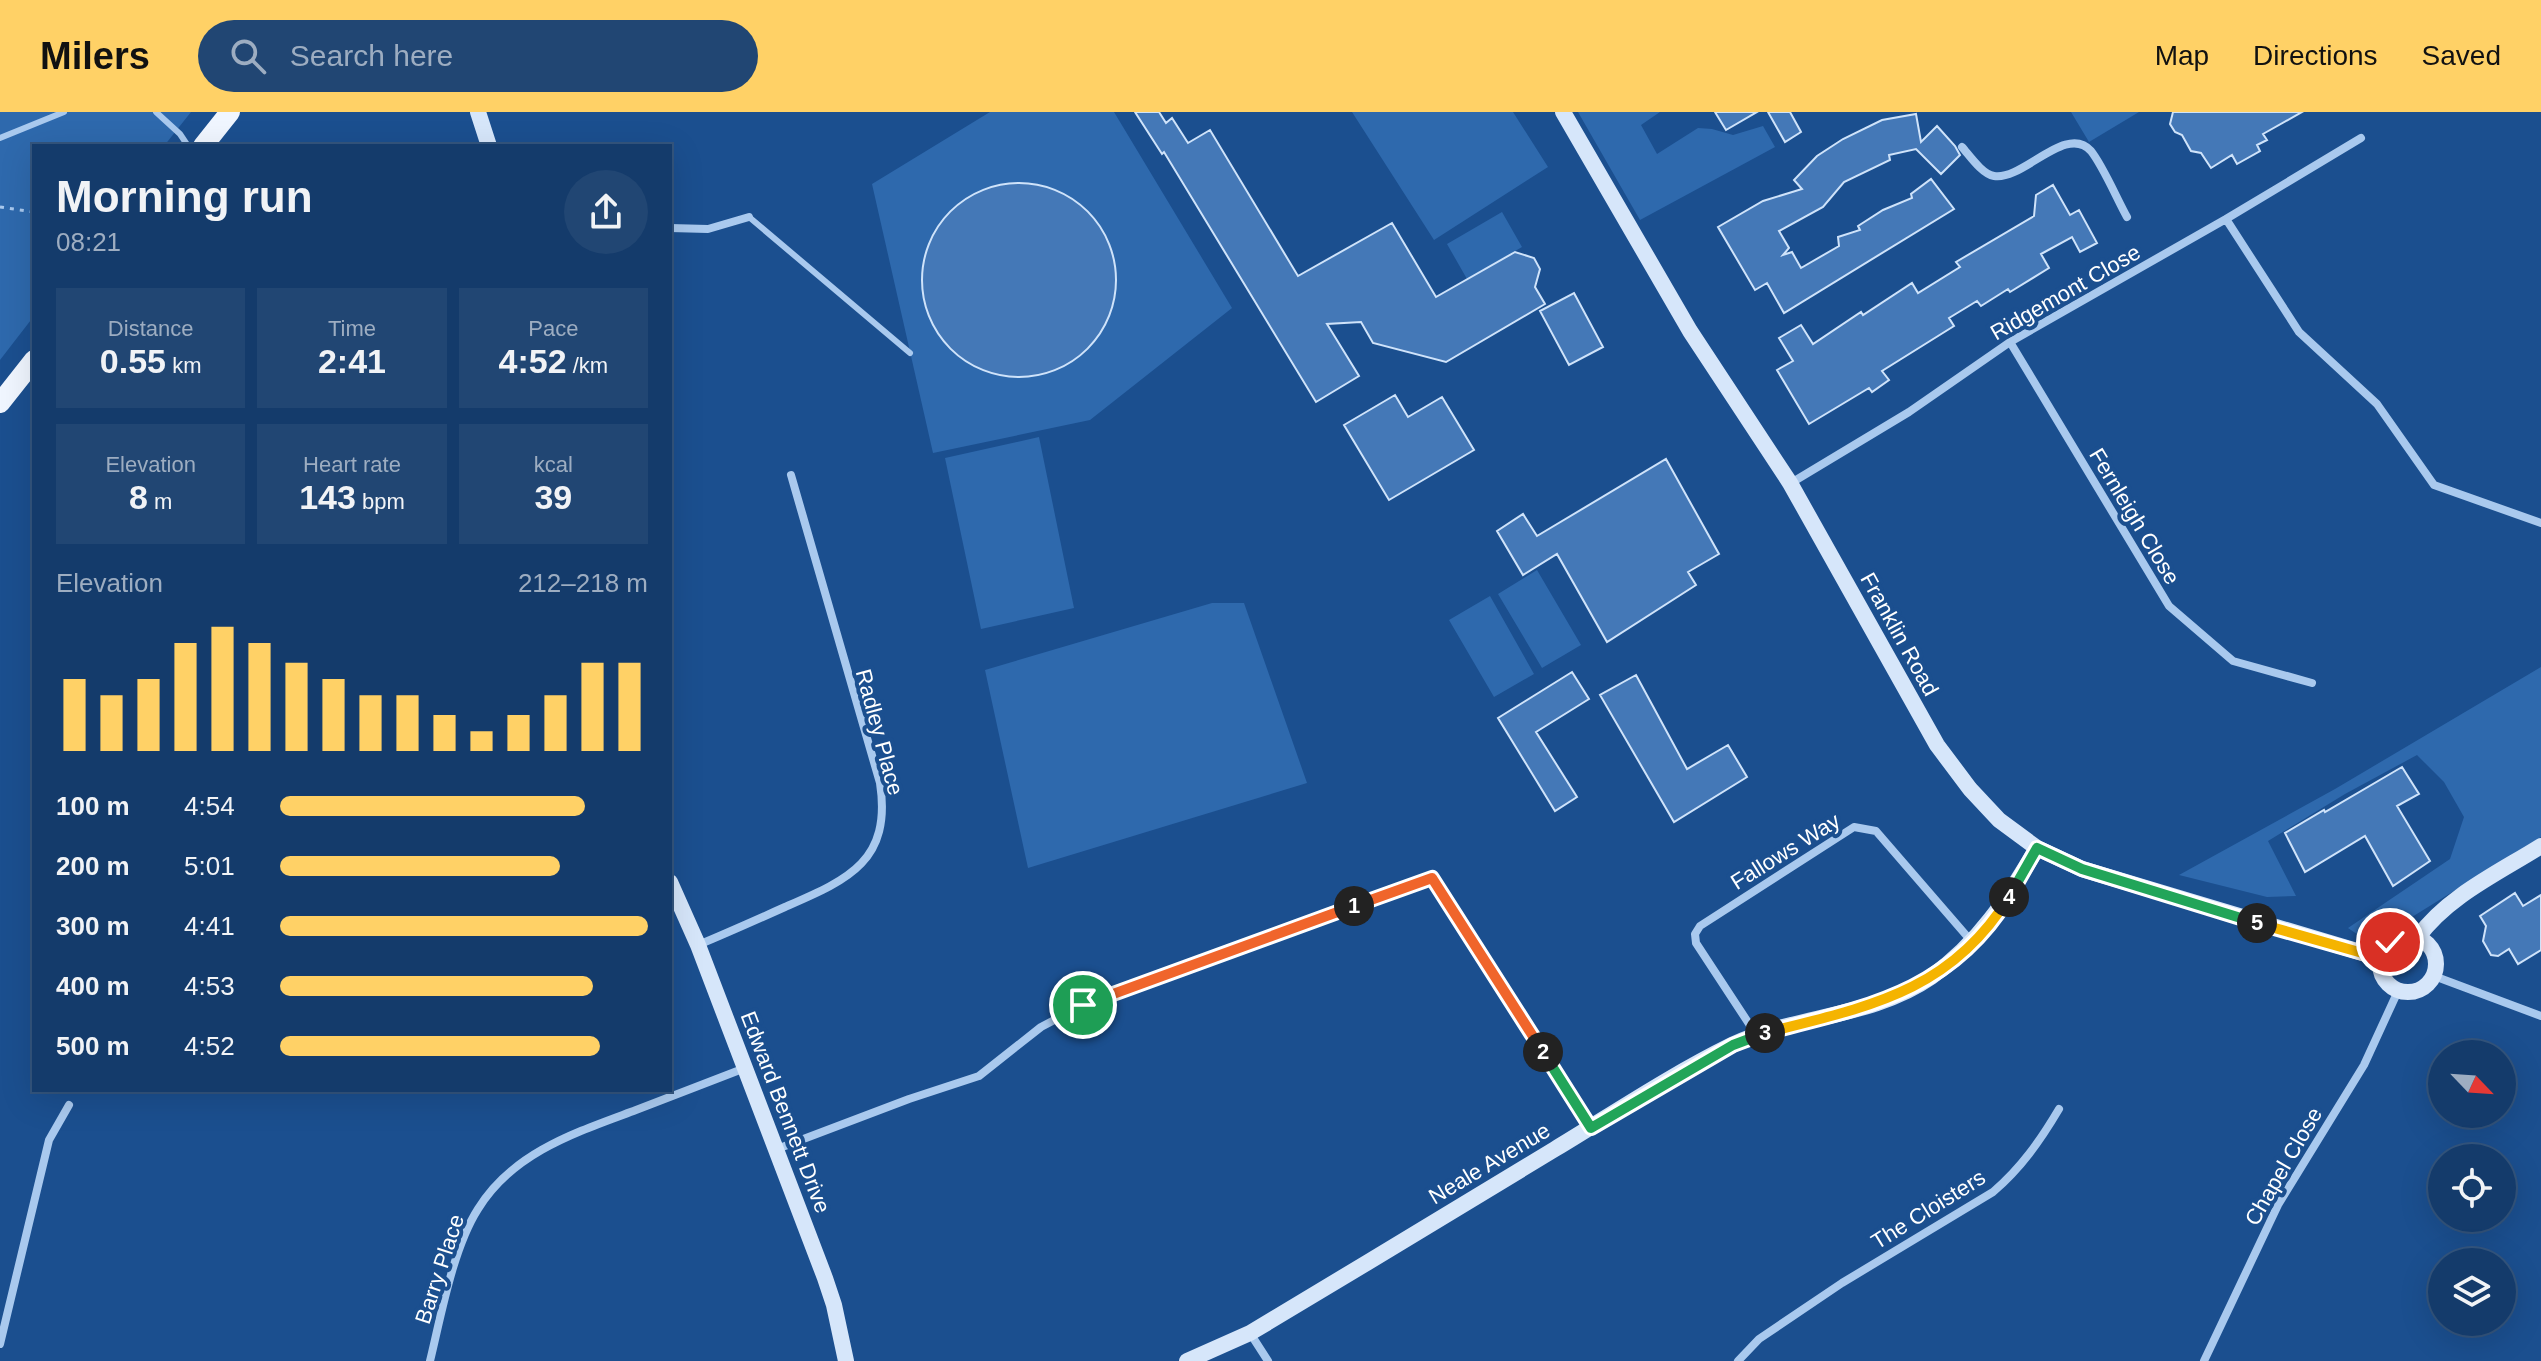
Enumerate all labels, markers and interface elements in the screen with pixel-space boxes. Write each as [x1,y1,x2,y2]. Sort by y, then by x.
search box [198,20,758,92]
icon: search [226,34,270,78]
text: Milers [40,35,150,77]
text: Search here [290,39,453,72]
text: Map [2155,40,2209,71]
text: Directions [2253,40,2378,71]
text: Saved [2422,40,2501,71]
button: share [564,170,648,254]
text: Morning run [56,172,313,221]
text: 08:21 [56,227,121,257]
street label: Ridgemont Close [1986,239,2145,345]
text: Distance [108,316,193,341]
text: Time [328,316,376,341]
text: Pace [528,316,578,341]
text: 0.55 [100,342,166,380]
text: 2:41 [318,342,386,380]
text: 4:52 [499,342,567,380]
text: km [166,353,201,378]
text: /km [567,353,608,378]
street label: Fernleigh Close [2084,444,2185,589]
text: Elevation [105,452,196,477]
text: Heart rate [303,452,401,477]
text: kcal [534,452,573,477]
text: 8 [129,478,148,516]
text: 143 [299,478,356,516]
text: 39 [534,478,572,516]
text: m [148,489,172,514]
text: bpm [356,489,405,514]
text: Elevation [56,568,163,598]
text: 212–218 m [518,568,648,598]
street label: Franklin Road [1855,568,1944,700]
street label: Radley Place [851,666,908,798]
text: 100 m [56,791,130,821]
text: 4:54 [184,791,235,821]
street label: Fallows Way [1726,808,1844,895]
text: 200 m [56,851,130,881]
text: 5:01 [184,851,235,881]
pin: 4 [1989,877,2029,917]
text: 4 [2003,884,2015,909]
pin: 1 [1334,886,1374,926]
text: 1 [1348,893,1360,918]
pin: 5 [2237,903,2277,943]
pin [2356,908,2424,976]
text: 5 [2251,910,2263,935]
text: 300 m [56,911,130,941]
text: 4:41 [184,911,235,941]
icon: check [2368,920,2412,964]
text: 400 m [56,971,130,1001]
text: 4:53 [184,971,235,1001]
pin [1049,971,1117,1039]
icon: arrive [1061,983,1105,1027]
street label: Edward Bennett Drive [736,1008,836,1217]
pin: 3 [1745,1013,1785,1053]
text: 3 [1759,1020,1771,1045]
text: 500 m [56,1031,130,1061]
text: 4:52 [184,1031,235,1061]
pin: 2 [1523,1032,1563,1072]
text: 2 [1537,1039,1549,1064]
north arrow [2428,1040,2516,1128]
map controls [2428,1040,2516,1336]
street label: Chapel Close [2240,1103,2327,1230]
street label: Neale Avenue [1424,1118,1554,1209]
button: locate [2428,1144,2516,1232]
street label: The Cloisters [1867,1164,1990,1254]
street label: Barry Place [410,1211,469,1327]
button: layers [2428,1248,2516,1336]

